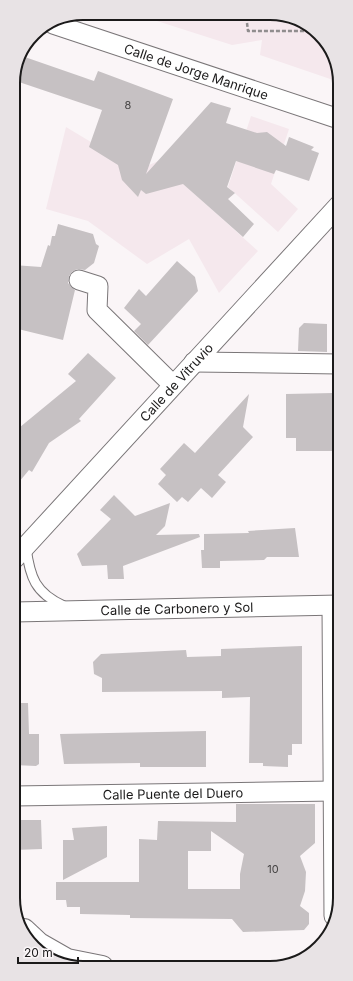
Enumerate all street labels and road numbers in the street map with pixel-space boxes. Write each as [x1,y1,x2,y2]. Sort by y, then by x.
street label: Calle de Jorge Manrique [122,40,270,103]
street label: Calle de Vitruvio [136,339,216,425]
street label: Calle de Carbonero y Sol [100,599,254,618]
street label: Calle Puente del Duero [103,784,244,803]

